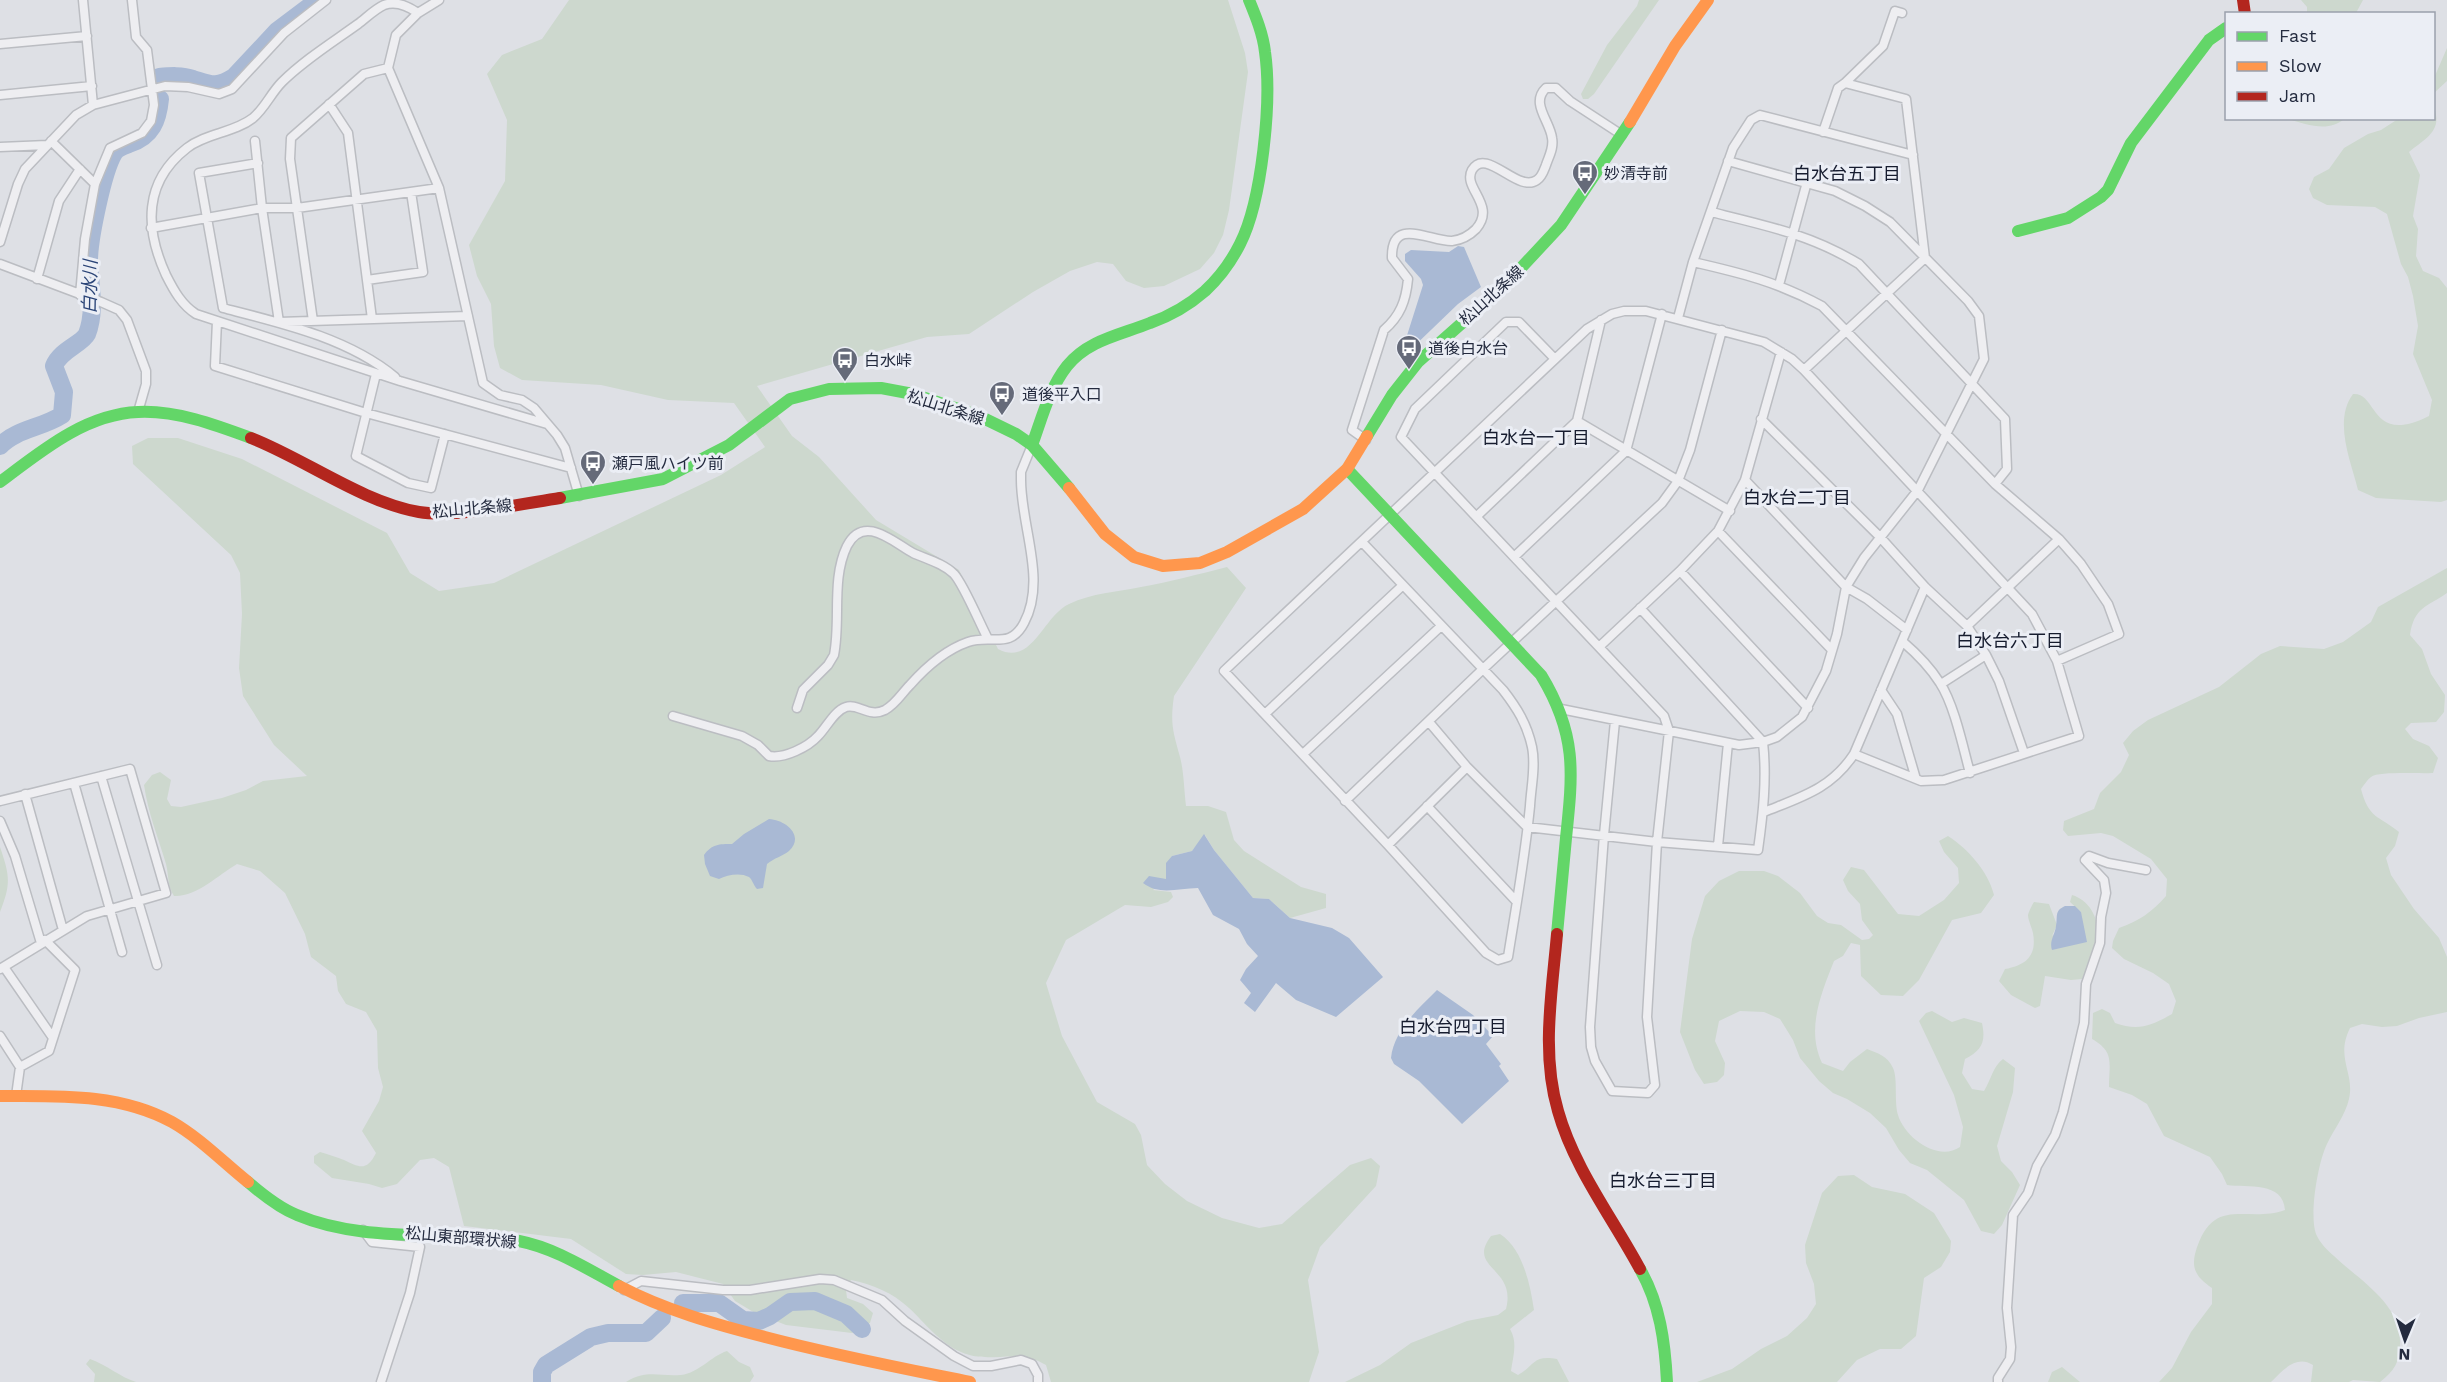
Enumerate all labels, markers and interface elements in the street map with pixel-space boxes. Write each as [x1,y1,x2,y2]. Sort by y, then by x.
legend [2225,12,2435,120]
text: Fast [2279,25,2317,46]
text: Slow [2279,55,2322,76]
text: Jam [2279,85,2316,106]
bus stop icon: 妙清寺前 [1570,158,1600,196]
district label: 白水台五丁目 [1793,163,1901,184]
place label: 妙清寺前 [1604,164,1668,183]
water label: 白水川 [79,258,101,314]
street label: 松山北条線 [1455,262,1527,329]
bus stop icon: 道後白水台 [1394,333,1424,371]
place label: 道後白水台 [1428,339,1508,358]
bus stop icon: 白水峠 [830,345,860,383]
place label: 白水峠 [864,351,912,370]
bus stop icon: 道後平入口 [987,379,1017,417]
place label: 道後平入口 [1022,385,1102,404]
street label: 松山北条線 [905,386,987,429]
district label: 白水台一丁目 [1482,427,1590,448]
bus stop icon: 瀬戸風ハイツ前 [578,448,608,486]
place label: 瀬戸風ハイツ前 [612,454,724,473]
district label: 白水台二丁目 [1743,487,1851,508]
street label: 松山北条線 [431,496,513,521]
district label: 白水台六丁目 [1956,630,2064,651]
district label: 白水台四丁目 [1399,1016,1507,1037]
district label: 白水台三丁目 [1609,1170,1717,1191]
street label: 松山東部環状線 [404,1223,518,1252]
north arrow [2375,1310,2435,1370]
text: N [2398,1345,2411,1364]

